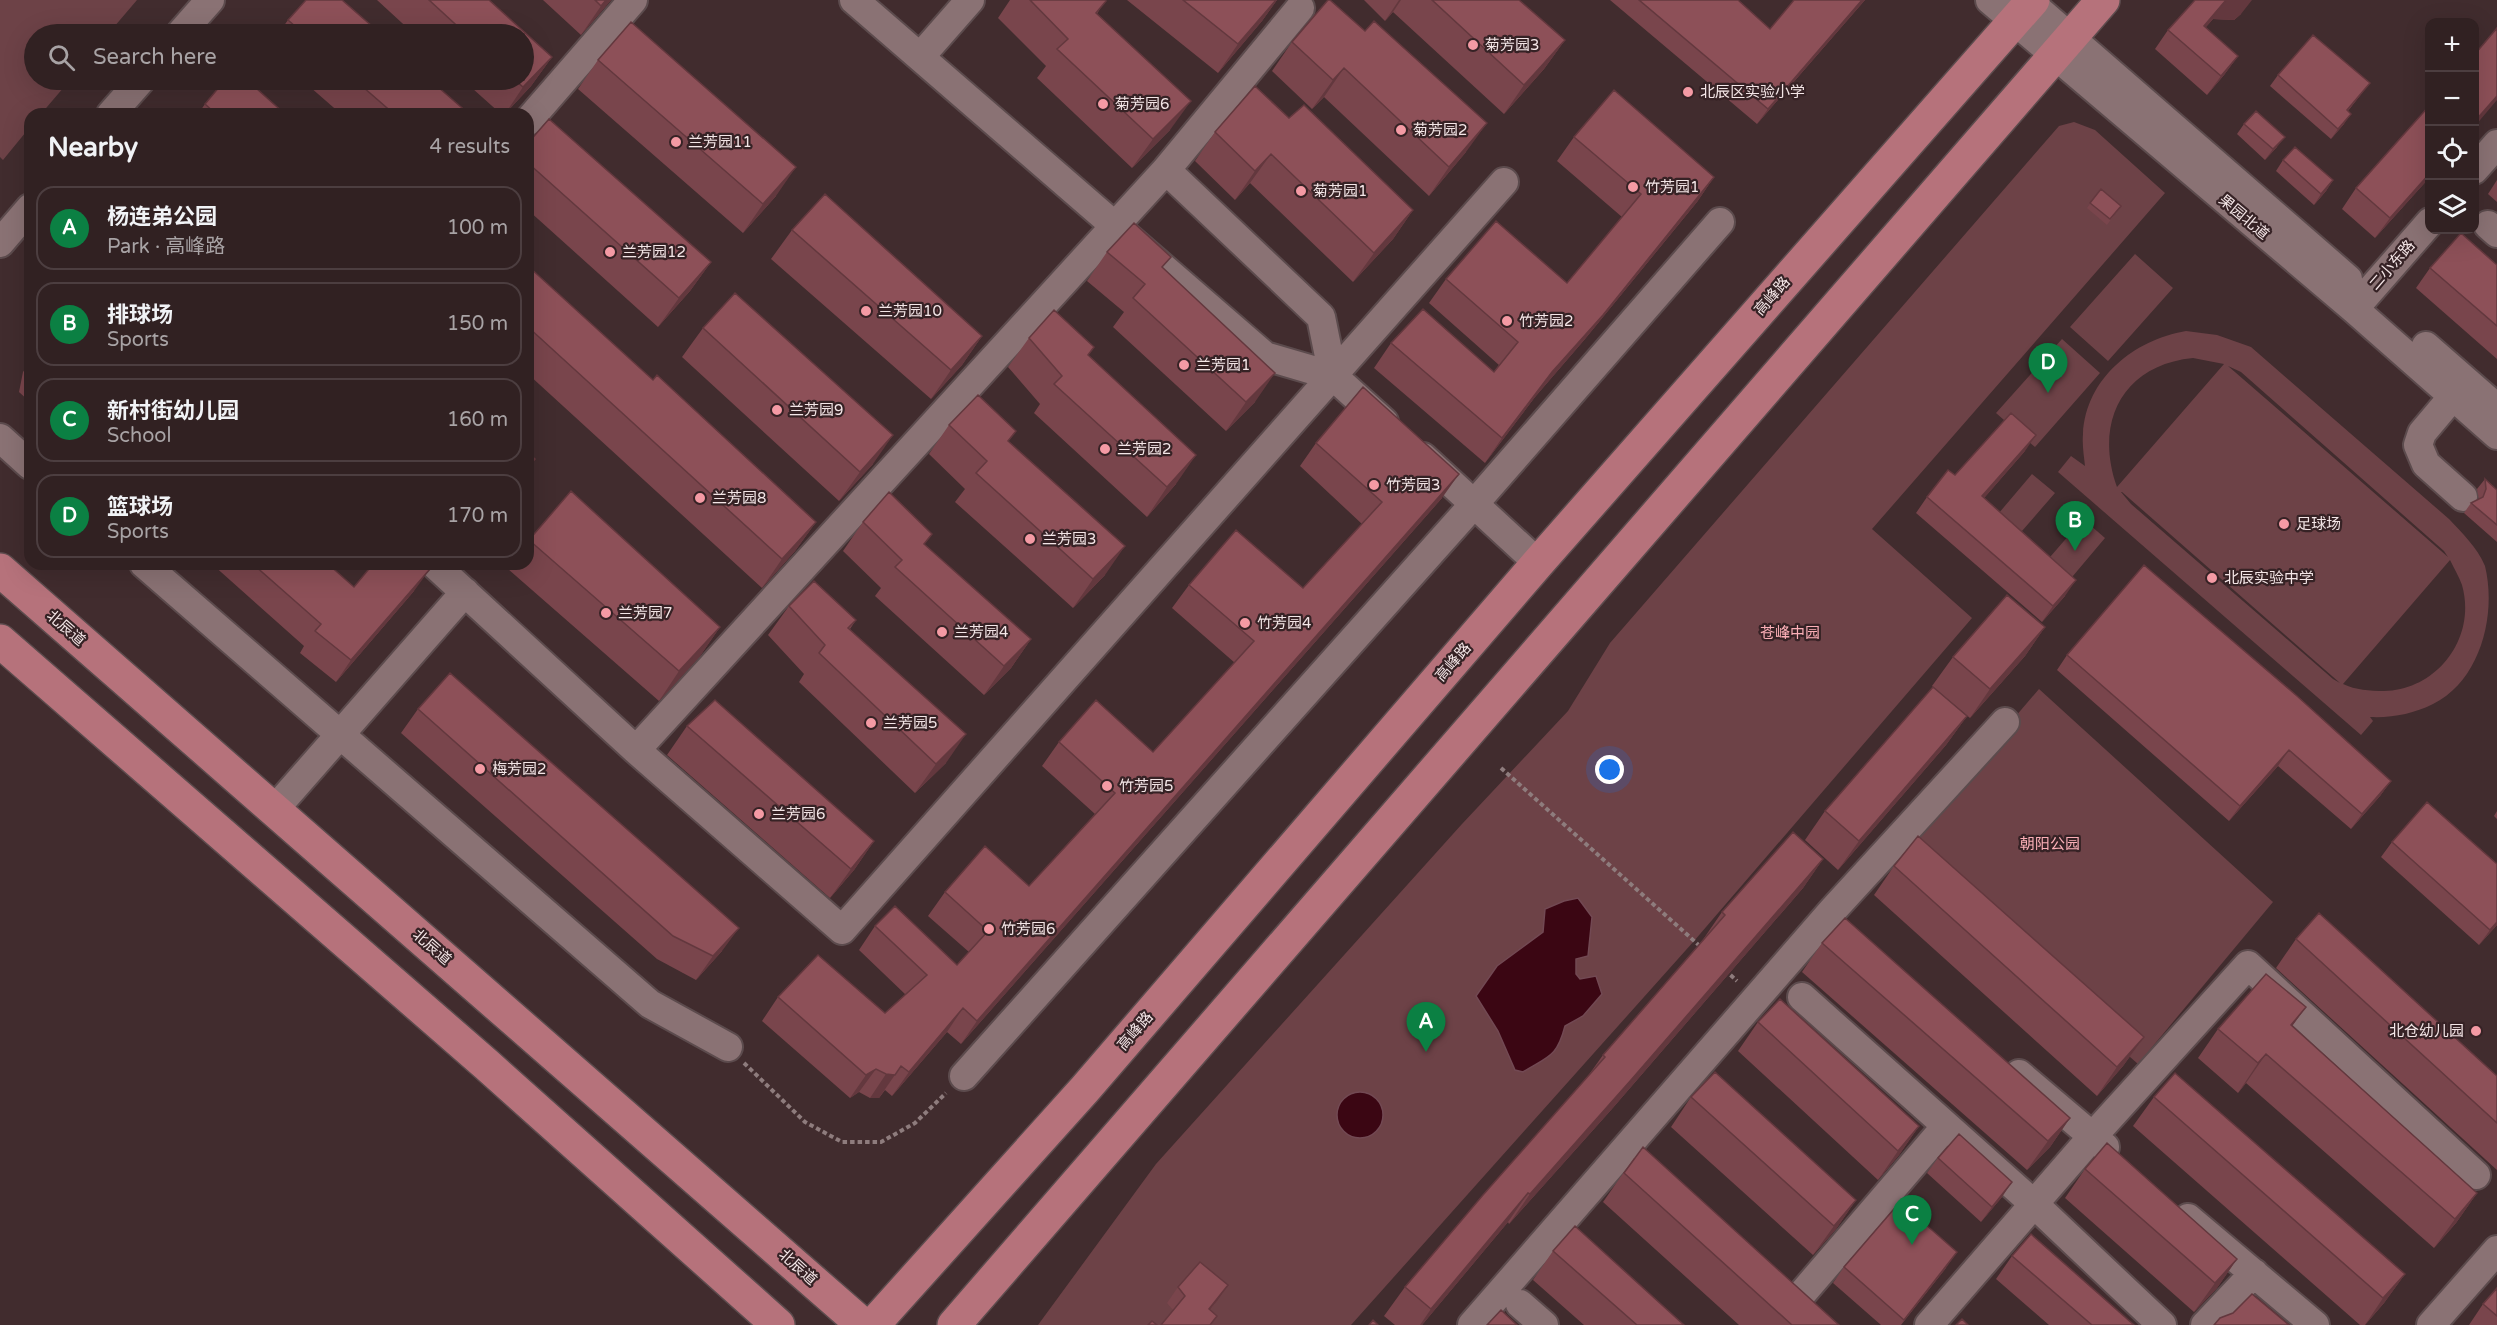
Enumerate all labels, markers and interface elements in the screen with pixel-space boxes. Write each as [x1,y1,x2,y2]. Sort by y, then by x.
map controls [2425,18,2479,234]
button: + [2425,18,2479,72]
search box [24,24,534,90]
place label: 菊芳园3 [1485,36,1539,54]
marker: 菊芳园3 [1466,38,1480,52]
icon: search [45,41,78,74]
text: Search here [93,44,217,70]
button: − [2425,72,2479,126]
place label: 北辰区实验小学 [1700,83,1805,101]
marker: 北辰区实验小学 [1681,85,1695,99]
place label: 菊芳园6 [1115,95,1169,113]
marker: 菊芳园6 [1096,97,1110,111]
place label: 菊芳园2 [1413,121,1467,139]
marker: 菊芳园2 [1394,123,1408,137]
button: locate [2425,126,2479,180]
text: Nearby [48,132,138,163]
place label: 兰芳园11 [688,133,752,151]
text: 4 results [430,135,510,159]
marker: 兰芳园11 [669,135,683,149]
place label: 竹芳园1 [1645,178,1699,196]
marker: 竹芳园1 [1626,180,1640,194]
button: layers [2425,180,2479,234]
place label: 菊芳园1 [1313,182,1367,200]
marker: 菊芳园1 [1294,184,1308,198]
street label: 果园北道 [2215,191,2273,243]
text: 杨连弟公园 [107,204,217,230]
text: A [62,216,77,240]
text: 100 m [447,216,508,240]
text: Park · 高峰路 [107,235,225,259]
street label: 二小东路 [2366,236,2418,294]
place label: 兰芳园12 [622,243,686,261]
marker: 兰芳园12 [603,245,617,259]
street label: 高峰路 [1750,273,1794,319]
text: 排球场 [107,302,173,328]
place label: 兰芳园10 [878,302,942,320]
marker: 兰芳园10 [859,304,873,318]
text: B [63,312,76,336]
text: 150 m [447,312,508,336]
place label: 竹芳园2 [1519,312,1573,330]
marker: 竹芳园2 [1500,314,1514,328]
text: Sports [107,328,169,352]
pin: D [2028,344,2068,393]
place label: 兰芳园1 [1196,356,1250,374]
marker: 兰芳园1 [1177,358,1191,372]
text: 新村街幼儿园 [107,398,239,424]
place label: 兰芳园9 [789,401,843,419]
marker: 兰芳园9 [770,403,784,417]
text: C [63,408,76,432]
text: 160 m [447,408,508,432]
text: School [107,424,171,448]
place label: 兰芳园2 [1117,440,1171,458]
marker: 兰芳园2 [1098,442,1112,456]
place label: 竹芳园3 [1386,476,1440,494]
marker: 竹芳园3 [1367,478,1381,492]
place label: 兰芳园8 [712,489,766,507]
marker: 兰芳园8 [693,491,707,505]
text: 篮球场 [107,494,173,520]
pin: B [2056,502,2094,551]
text: D [62,504,77,528]
text: 170 m [447,504,508,528]
place label: 足球场 [2296,515,2341,533]
marker: 足球场 [2277,517,2291,531]
text: Sports [107,520,169,544]
place label: 兰芳园3 [1042,530,1096,548]
marker: 兰芳园3 [1023,532,1037,546]
place label: 北辰实验中学 [2224,569,2314,587]
marker: 北辰实验中学 [2205,571,2219,585]
place label: 兰芳园7 [618,604,672,622]
street label: 北辰道 [43,606,89,650]
marker: 兰芳园7 [599,606,613,620]
place label: 竹芳园4 [1257,614,1311,632]
marker: 竹芳园4 [1238,616,1252,630]
place label: 兰芳园4 [954,623,1008,641]
park label: 苍峰中园 [1760,624,1820,642]
marker: 兰芳园4 [935,625,949,639]
street label: 高峰路 [1431,639,1475,685]
place label: 兰芳园5 [883,714,937,732]
marker: 兰芳园5 [864,716,878,730]
your location [1595,755,1624,784]
place label: 梅芳园2 [492,760,546,778]
marker: 梅芳园2 [473,762,487,776]
place label: 竹芳园5 [1119,777,1173,795]
marker: 竹芳园5 [1100,779,1114,793]
place label: 兰芳园6 [771,805,825,823]
marker: 兰芳园6 [752,807,766,821]
park label: 朝阳公园 [2020,835,2080,853]
place label: 竹芳园6 [1001,920,1055,938]
marker: 竹芳园6 [982,922,996,936]
street label: 北辰道 [409,925,455,969]
pin: A [1406,1002,1446,1052]
street label: 高峰路 [1113,1008,1157,1054]
place label: 北仓幼儿园 [2389,1022,2464,1040]
marker: 北仓幼儿园 [2469,1024,2483,1038]
pin: C [1892,1196,1932,1245]
street label: 北辰道 [775,1245,821,1289]

